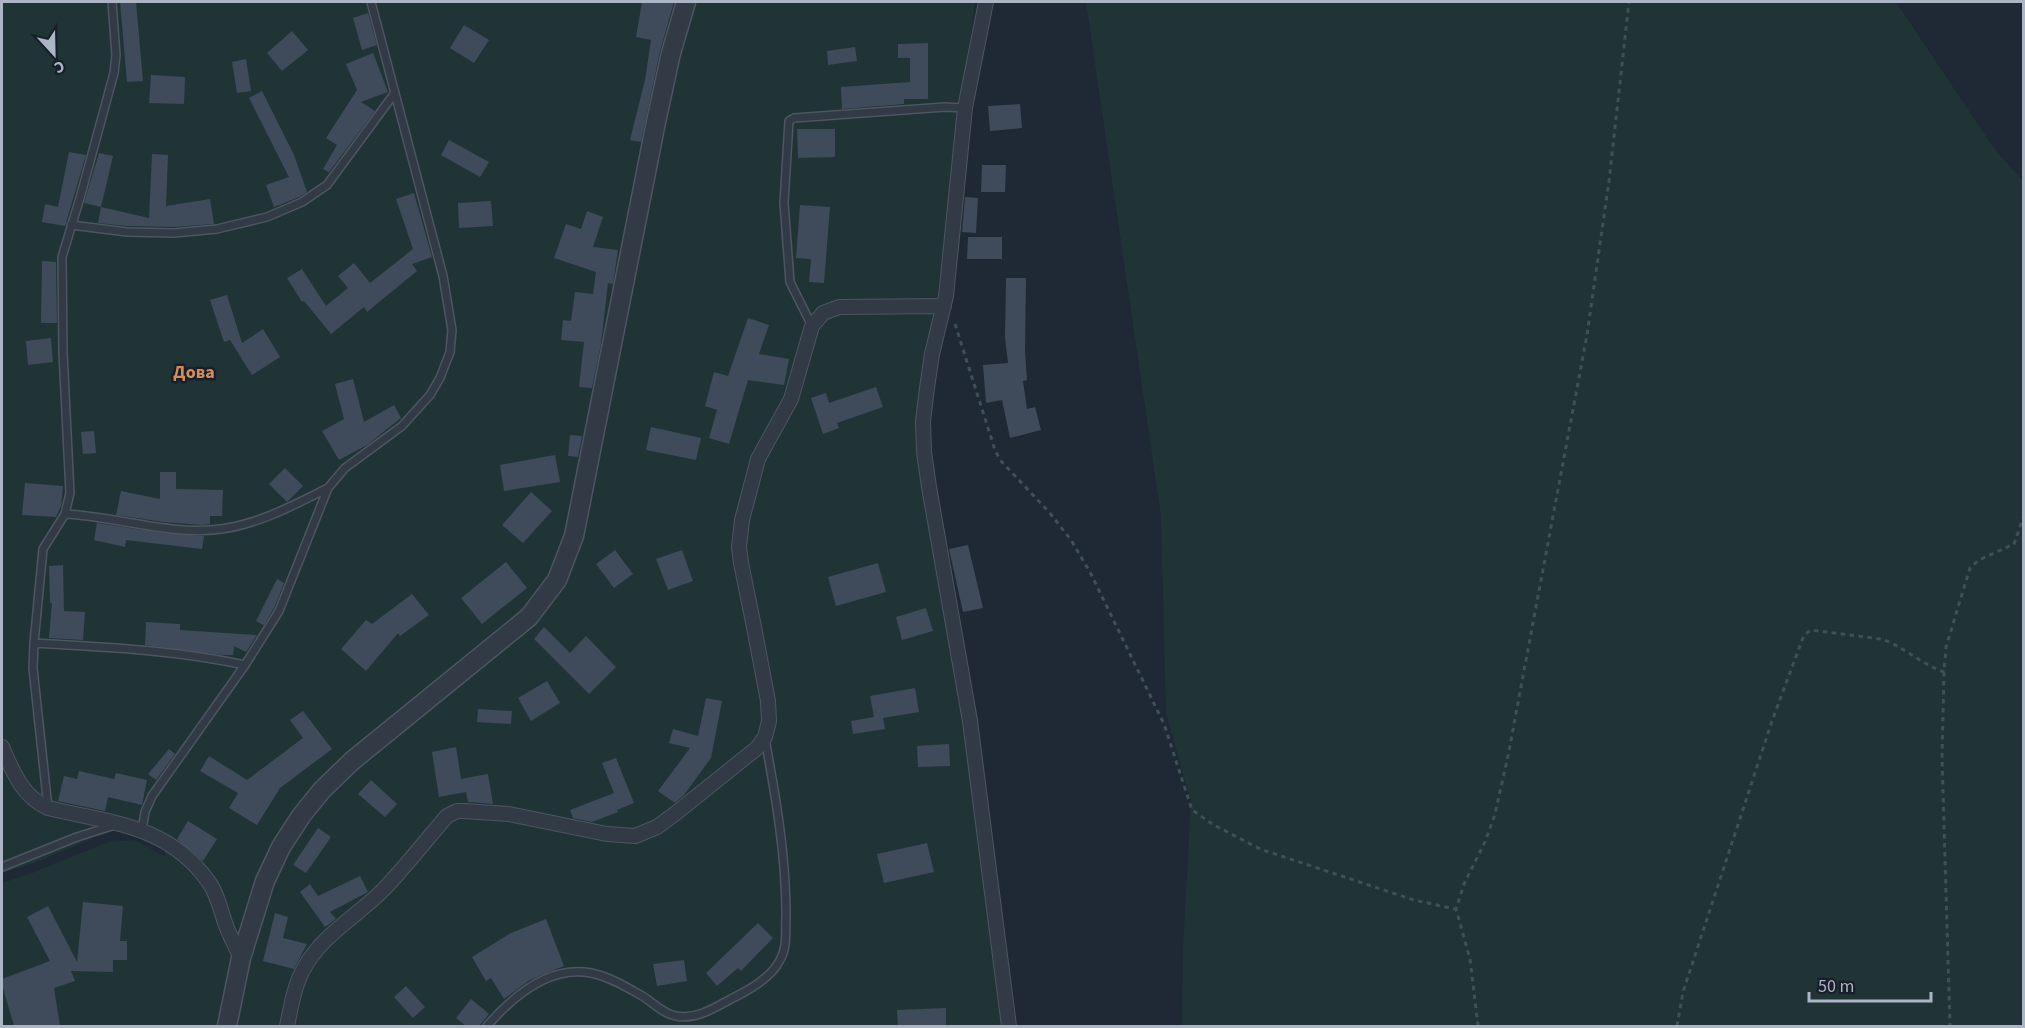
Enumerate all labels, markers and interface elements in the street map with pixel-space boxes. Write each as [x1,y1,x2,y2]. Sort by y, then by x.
north arrow [24,24,84,84]
text: С [51,55,68,79]
district label: Дова [173,360,215,385]
scale bar [1809,965,1930,1003]
text: 50 m [1818,974,1854,999]

